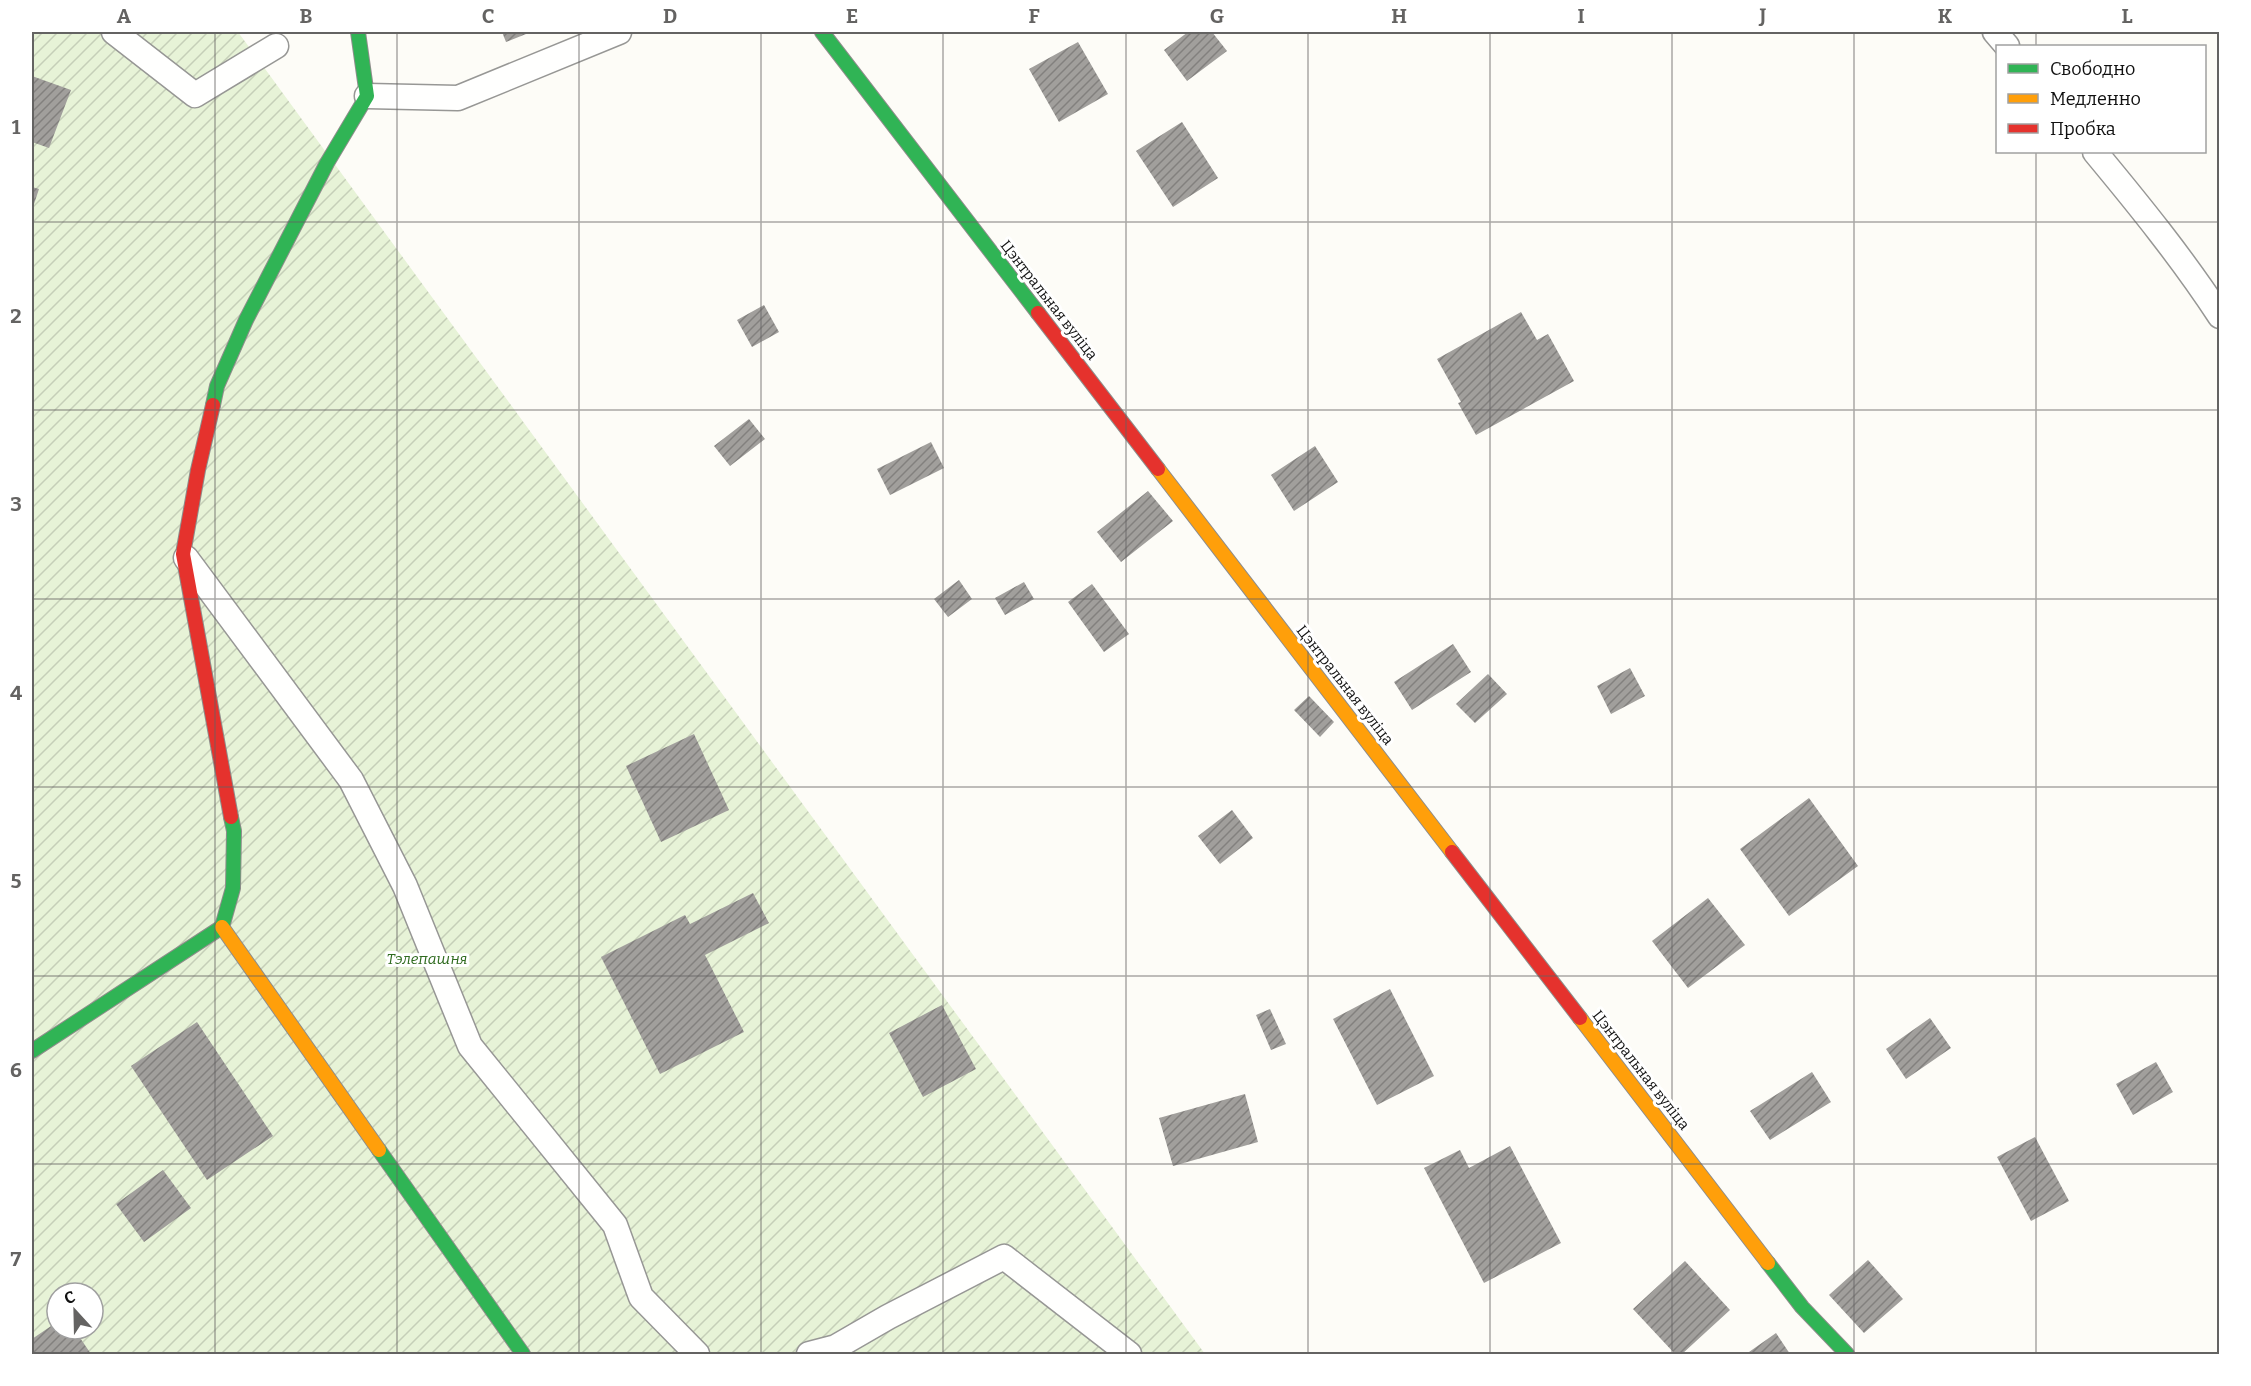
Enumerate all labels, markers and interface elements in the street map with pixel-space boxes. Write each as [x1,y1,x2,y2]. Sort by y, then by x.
text: A [117,4,132,28]
text: B [300,4,313,28]
text: C [482,4,494,28]
text: D [663,4,677,28]
text: E [846,4,858,28]
text: F [1028,4,1040,28]
text: G [1210,4,1224,28]
text: H [1391,4,1407,28]
text: I [1577,4,1585,28]
text: J [1759,4,1767,28]
text: K [1938,4,1953,28]
text: L [2121,4,2133,28]
legend [1996,45,2206,153]
text: Свободно [2050,58,2135,80]
text: Медленно [2050,88,2141,110]
text: 1 [12,115,21,139]
text: Пробка [2050,118,2116,140]
street label: Цэнтральная вуліца [997,237,1101,363]
text: 2 [10,304,22,328]
text: 3 [10,492,22,516]
street label: Цэнтральная вуліца [1293,622,1397,748]
text: 4 [10,681,22,705]
text: 5 [11,869,22,893]
park label: Тэлепашня [387,950,467,968]
street label: Цэнтральная вуліца [1589,1007,1693,1133]
text: 6 [10,1058,22,1082]
text: 7 [11,1247,22,1271]
north arrow [45,1281,105,1341]
text: С [61,1287,78,1308]

